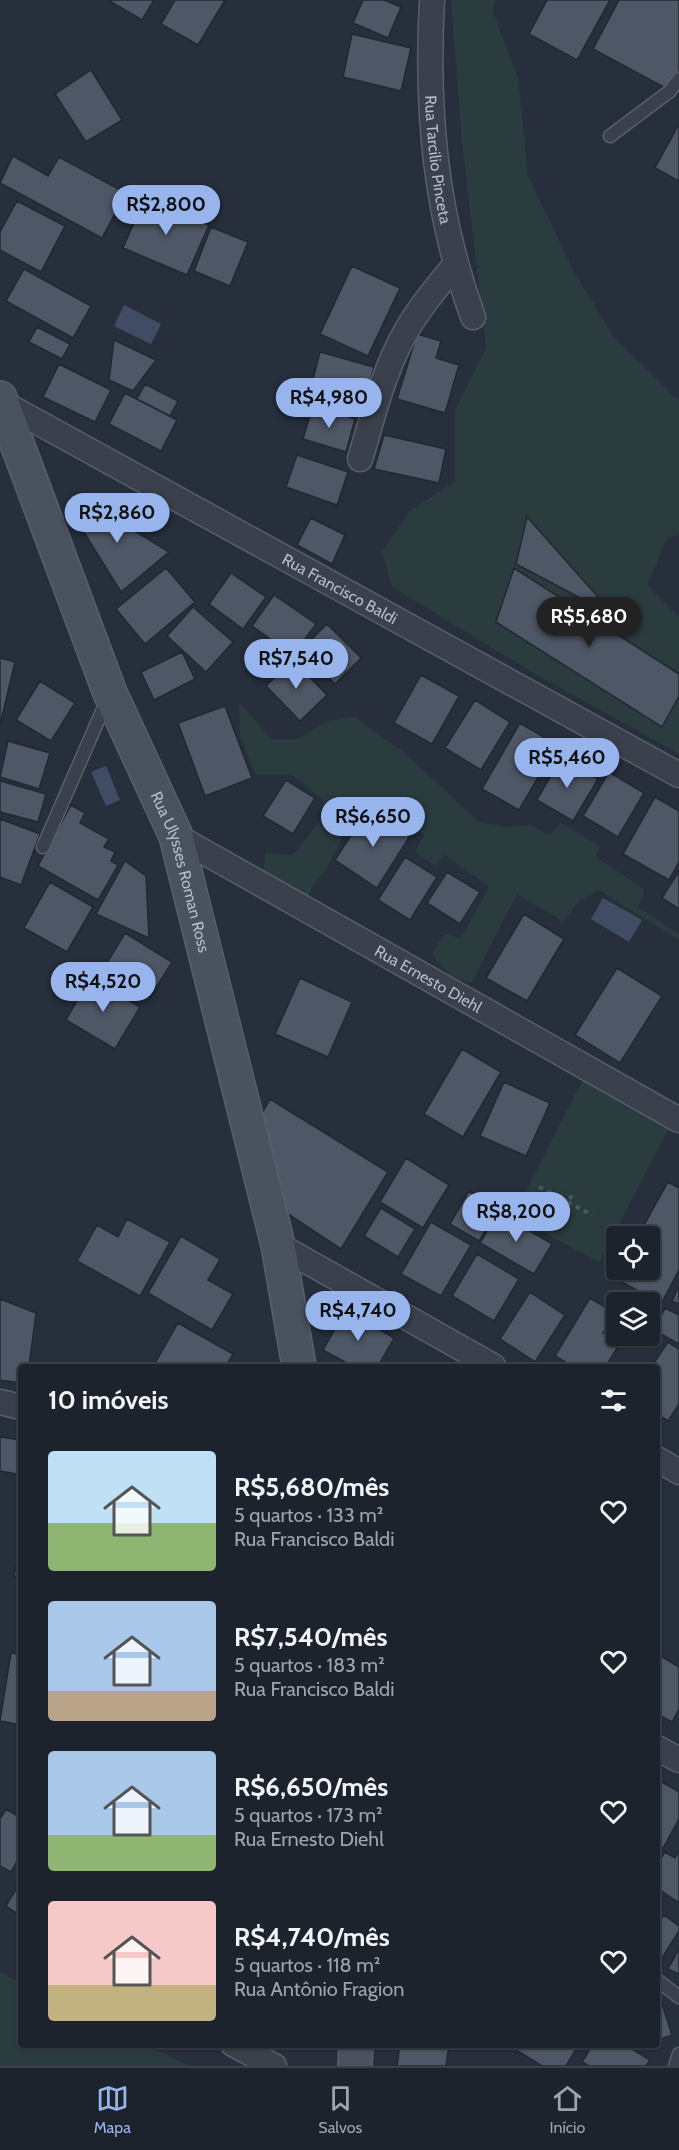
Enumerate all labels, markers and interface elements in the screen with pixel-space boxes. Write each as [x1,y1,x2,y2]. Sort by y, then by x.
street label: Rua Tarcilio Pinceta [421,95,456,226]
pin: R$2,800 [111,185,221,236]
text: R$2,800 [126,192,206,216]
pin: R$4,980 [274,378,384,429]
text: R$4,980 [290,385,368,409]
pin: R$2,860 [62,493,172,544]
text: R$2,860 [79,500,155,524]
street label: Rua Francisco Baldi [279,549,401,628]
pin: R$5,680 [534,597,644,648]
text: R$5,680 [551,604,627,628]
pin: R$7,540 [241,639,351,690]
text: R$7,540 [258,646,334,670]
pin: R$5,460 [512,738,622,789]
text: R$5,460 [528,745,606,769]
street label: Rua Ulysses Roman Ross [147,788,214,955]
pin: R$6,650 [318,797,428,848]
text: R$6,650 [335,804,411,828]
street label: Rua Ernesto Diehl [372,941,486,1016]
pin: R$4,520 [48,962,158,1013]
text: R$4,520 [65,969,141,993]
pin: R$8,200 [461,1192,571,1243]
text: R$8,200 [476,1199,556,1223]
map controls [606,1226,660,1346]
button: locate [606,1226,660,1280]
pin: R$4,740 [303,1291,413,1342]
button: layers [606,1292,660,1346]
text: R$4,740 [319,1298,397,1322]
text: 10 imóveis [48,1384,169,1416]
icon: filters [597,1384,630,1417]
text: R$5,680/mês [234,1471,389,1503]
icon: home [96,1475,168,1547]
icon: heart [597,1495,630,1528]
text: 5 quartos · 133 m² [234,1503,383,1527]
text: Rua Francisco Baldi [234,1527,394,1551]
text: R$7,540/mês [234,1621,388,1653]
icon: home [96,1625,168,1697]
icon: heart [597,1645,630,1678]
text: 5 quartos · 183 m² [234,1653,385,1677]
text: Rua Francisco Baldi [234,1677,394,1701]
text: R$6,650/mês [234,1771,388,1803]
icon: home [96,1775,168,1847]
icon: heart [597,1795,630,1828]
text: 5 quartos · 173 m² [234,1803,383,1827]
text: Rua Ernesto Diehl [234,1827,384,1851]
text: R$4,740/mês [234,1921,390,1953]
icon: home [96,1925,168,1997]
icon: heart [597,1945,630,1978]
text: 5 quartos · 118 m² [234,1953,380,1977]
text: Rua Antônio Fragion [234,1977,404,2001]
tab: Mapa [94,2082,131,2137]
tab: Salvos [318,2082,362,2137]
tab: Início [550,2082,585,2137]

